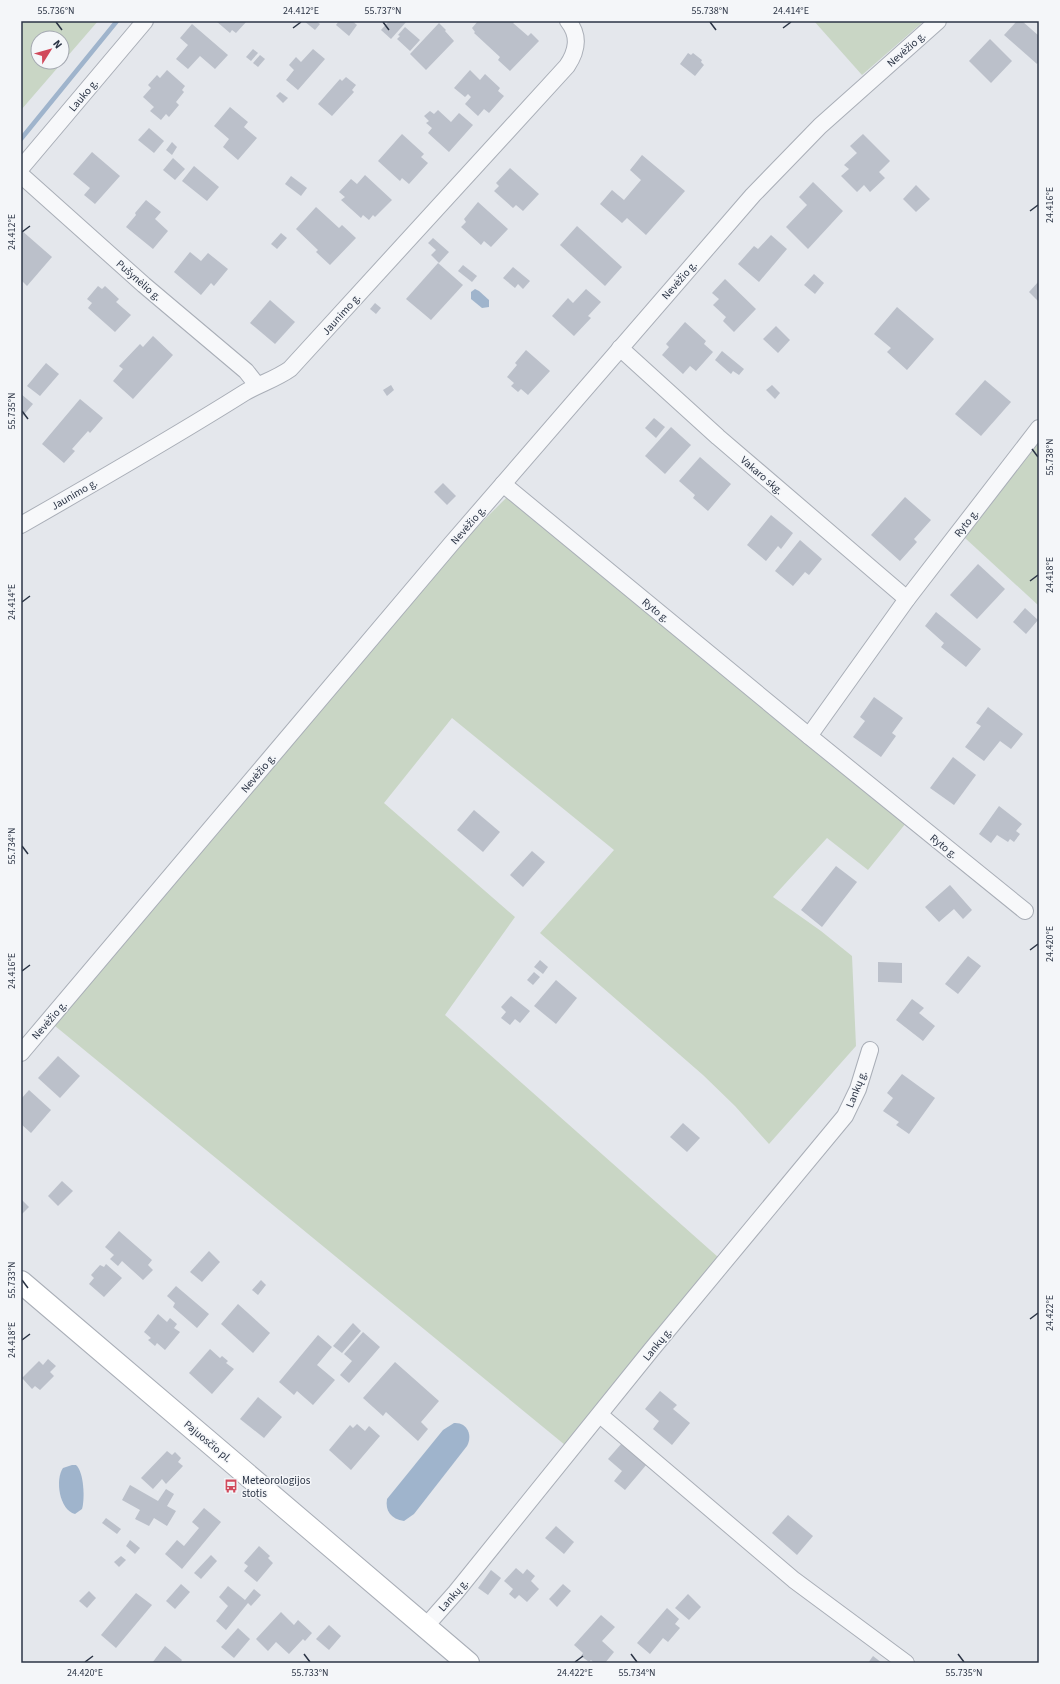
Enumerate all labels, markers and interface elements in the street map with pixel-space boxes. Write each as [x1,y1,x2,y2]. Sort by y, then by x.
text: 55.736°N [37,4,75,18]
text: 24.412°E [283,4,319,18]
text: 55.737°N [364,4,402,18]
text: 55.738°N [691,4,729,18]
text: 24.414°E [773,4,809,18]
street label: Nevėžio g. [884,28,929,70]
north arrow [30,30,70,70]
text: N [49,37,66,52]
street label: Lauko g. [65,76,102,115]
text: 24.416°E [1043,187,1057,223]
text: 24.412°E [5,214,19,250]
street label: Pušynėlio g. [113,257,165,304]
street label: Nevėžio g. [658,257,701,303]
street label: Jaunimo g. [319,290,364,338]
text: 55.735°N [5,392,19,430]
text: 55.738°N [1043,438,1057,476]
street label: Vakaro skg. [737,453,786,498]
street label: Jaunimo g. [48,475,100,514]
street label: Nevėžio g. [447,502,490,548]
street label: Ryto g. [951,506,982,540]
text: 24.418°E [1043,557,1057,593]
text: 24.414°E [5,584,19,620]
street label: Ryto g. [639,595,673,626]
street label: Nevėžio g. [238,750,279,796]
text: 55.734°N [5,827,19,865]
street label: Ryto g. [927,831,961,862]
text: 24.420°E [1043,926,1057,962]
text: 24.416°E [5,953,19,989]
street label: Nevėžio g. [28,997,71,1043]
street label: Lankų g. [842,1068,871,1110]
text: 55.733°N [5,1261,19,1299]
text: 24.422°E [1043,1295,1057,1331]
text: 24.418°E [5,1322,19,1358]
street label: Lankų g. [639,1324,676,1364]
street label: Pajuosčio pl. [181,1417,235,1466]
place label: Meteorologijos stotis [242,1473,311,1501]
bus stop icon: Meteorologijos stotis [223,1478,239,1494]
street label: Lankų g. [435,1576,472,1615]
text: 24.420°E [67,1666,103,1680]
text: 55.733°N [291,1666,329,1680]
text: 24.422°E [557,1666,593,1680]
text: 55.734°N [618,1666,656,1680]
text: 55.735°N [945,1666,983,1680]

